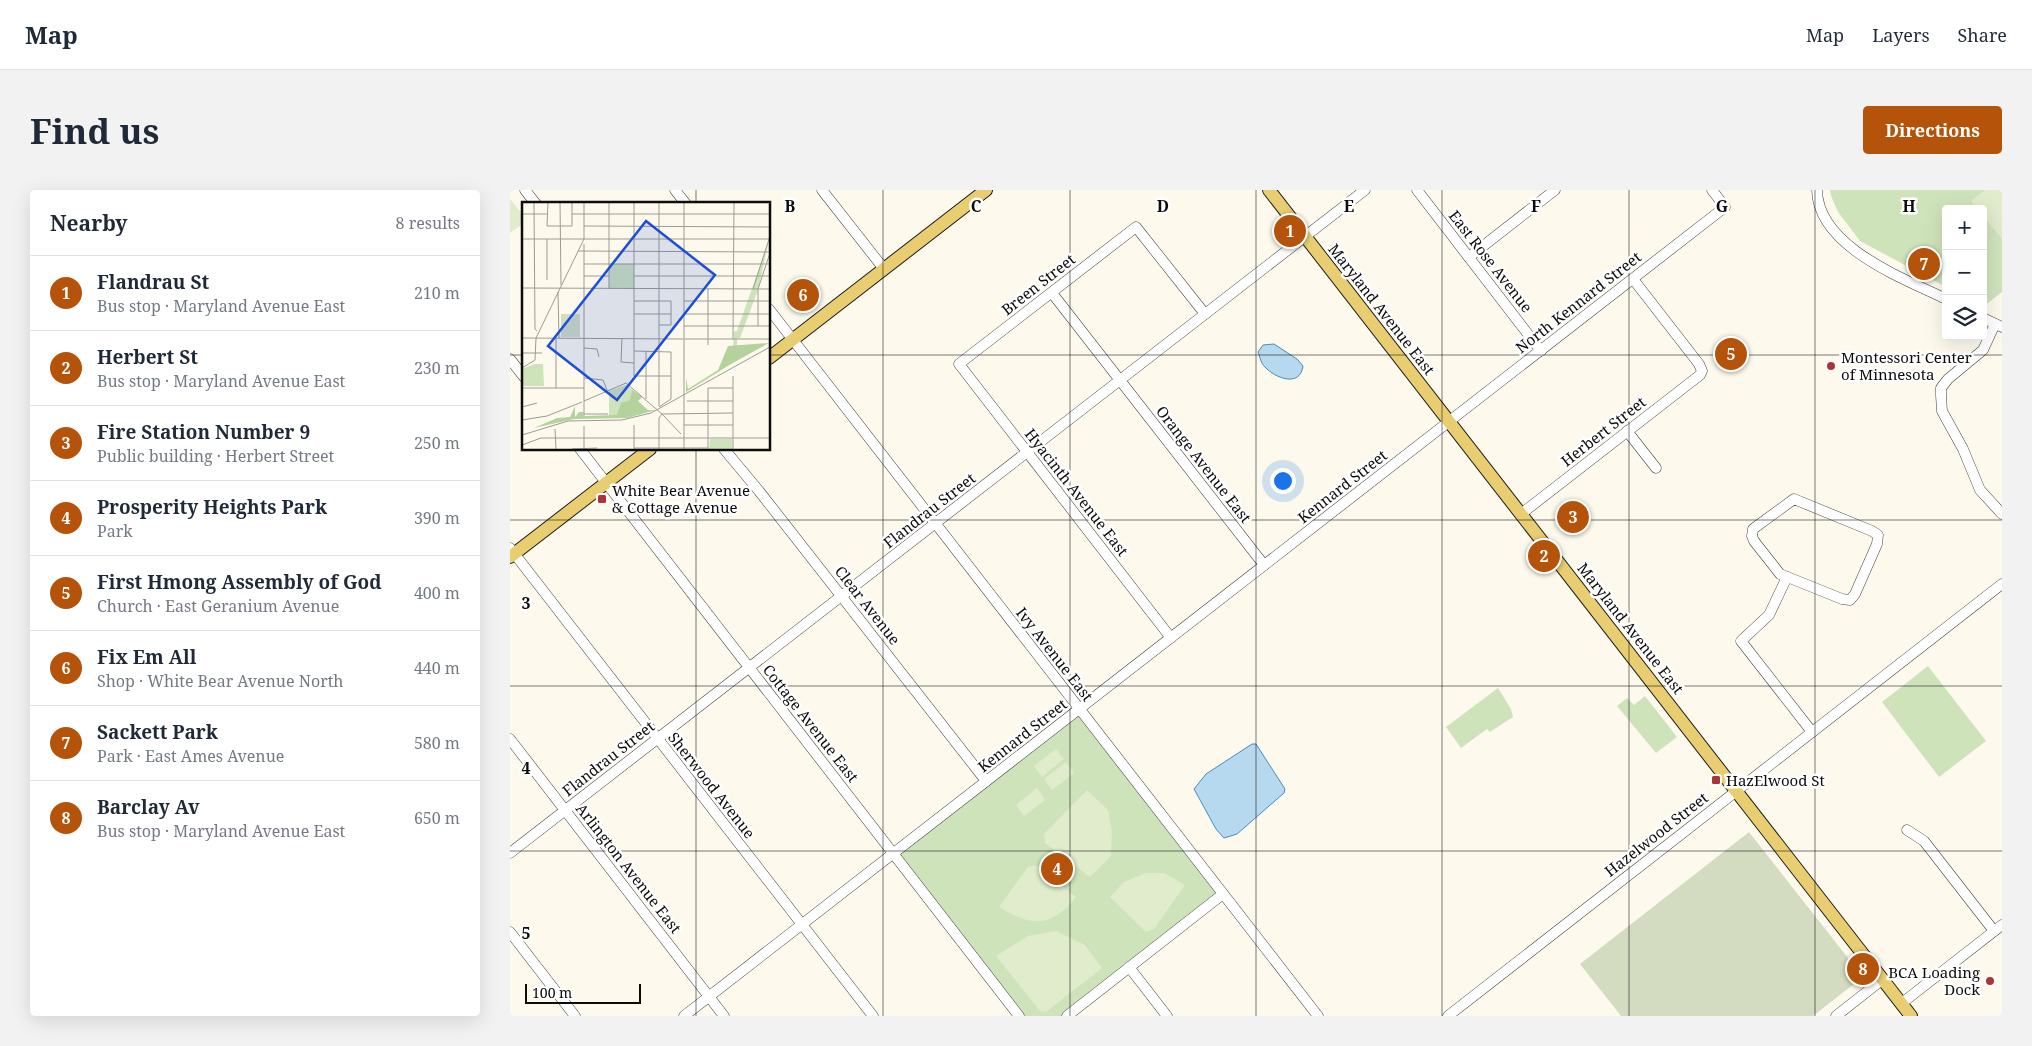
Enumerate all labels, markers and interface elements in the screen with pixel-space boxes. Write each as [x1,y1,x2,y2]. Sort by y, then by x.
text: Map [25,18,78,51]
text: Map [1806,23,1844,47]
text: Layers [1872,23,1930,47]
text: Share [1958,23,2007,47]
button: Directions [1863,106,2002,154]
text: Find us [30,107,159,154]
text: B [785,195,796,217]
text: C [971,195,982,217]
text: D [1157,195,1169,217]
text: E [1344,195,1354,217]
text: F [1531,195,1541,217]
text: G [1716,195,1728,217]
text: H [1902,195,1916,217]
inset map [522,202,770,450]
map controls [1942,205,1987,340]
button: + [1942,205,1987,250]
street label: East Rose Avenue [1445,206,1537,316]
text: Nearby [50,209,128,237]
text: 8 results [396,212,460,234]
pin: 1 [1274,212,1306,250]
street label: Maryland Avenue East [1324,239,1440,379]
pin: 7 [1908,245,1940,283]
street label: North Kennard Street [1511,247,1645,357]
street label: Breen Street [997,249,1079,319]
button: − [1942,250,1987,295]
text: Flandrau St [97,269,209,295]
pin: 6 [787,276,819,314]
text: 1 [61,282,71,304]
text: 210 m [414,282,460,304]
text: Bus stop · Maryland Avenue East [97,295,345,317]
button: layers [1942,295,1987,340]
pin: 5 [1715,335,1747,373]
text: Herbert St [97,344,198,370]
place label: Montessori Center of Minnesota [1841,347,1972,384]
text: 2 [61,357,71,379]
text: 230 m [414,357,460,379]
marker: Montessori Center of Minnesota [1825,360,1837,372]
text: Bus stop · Maryland Avenue East [97,370,345,392]
street label: Herbert Street [1557,392,1649,470]
street label: Orange Avenue East [1152,401,1256,527]
text: Fire Station Number 9 [97,419,310,445]
street label: Hyacinth Avenue East [1021,424,1133,560]
text: 3 [61,432,71,454]
text: 250 m [414,432,460,454]
text: Public building · Herbert Street [97,445,334,467]
street label: Kennard Street [1293,445,1391,527]
street label: Flandrau Street [879,468,979,552]
your location [1270,468,1296,494]
place label: White Bear Avenue & Cottage Avenue [612,480,750,517]
marker: White Bear Avenue & Cottage Avenue [596,493,608,505]
text: Prosperity Heights Park [97,494,327,520]
pin: 3 [1557,498,1589,536]
text: 4 [61,507,71,529]
text: 390 m [414,507,460,529]
text: Park [97,520,133,542]
pin: 2 [1528,537,1560,575]
street label: Maryland Avenue East [1573,558,1689,698]
street label: Clear Avenue [831,561,905,649]
text: First Hmong Assembly of God [97,569,382,595]
text: 5 [61,582,71,604]
text: 400 m [414,582,460,604]
text: 3 [521,592,531,614]
text: Church · East Geranium Avenue [97,595,339,617]
street label: Ivy Avenue East [1012,603,1098,705]
text: Fix Em All [97,644,196,670]
text: 6 [61,657,71,679]
text: 440 m [414,657,460,679]
street label: Cottage Avenue East [759,660,863,786]
text: Shop · White Bear Avenue North [97,670,343,692]
street label: Kennard Street [973,694,1071,776]
street label: Flandrau Street [558,716,658,800]
text: Sackett Park [97,719,218,745]
street label: Sherwood Avenue [664,728,760,842]
text: 7 [61,732,71,754]
text: 580 m [414,732,460,754]
text: Park · East Ames Avenue [97,745,284,767]
text: 4 [521,757,531,779]
place label: HazElwood St [1726,770,1825,790]
marker: HazElwood St [1710,774,1722,786]
street label: Hazelwood Street [1600,787,1712,881]
text: Barclay Av [97,794,199,820]
street label: Arlington Avenue East [572,799,686,937]
text: 8 [61,807,71,829]
text: 650 m [414,807,460,829]
text: Bus stop · Maryland Avenue East [97,820,345,842]
pin: 4 [1041,850,1073,888]
text: 5 [521,922,531,944]
pin: 8 [1847,950,1879,988]
place label: BCA Loading Dock [1888,962,1980,999]
marker: BCA Loading Dock [1984,975,1996,987]
scale bar [525,981,641,1004]
text: 100 m [532,983,572,1002]

